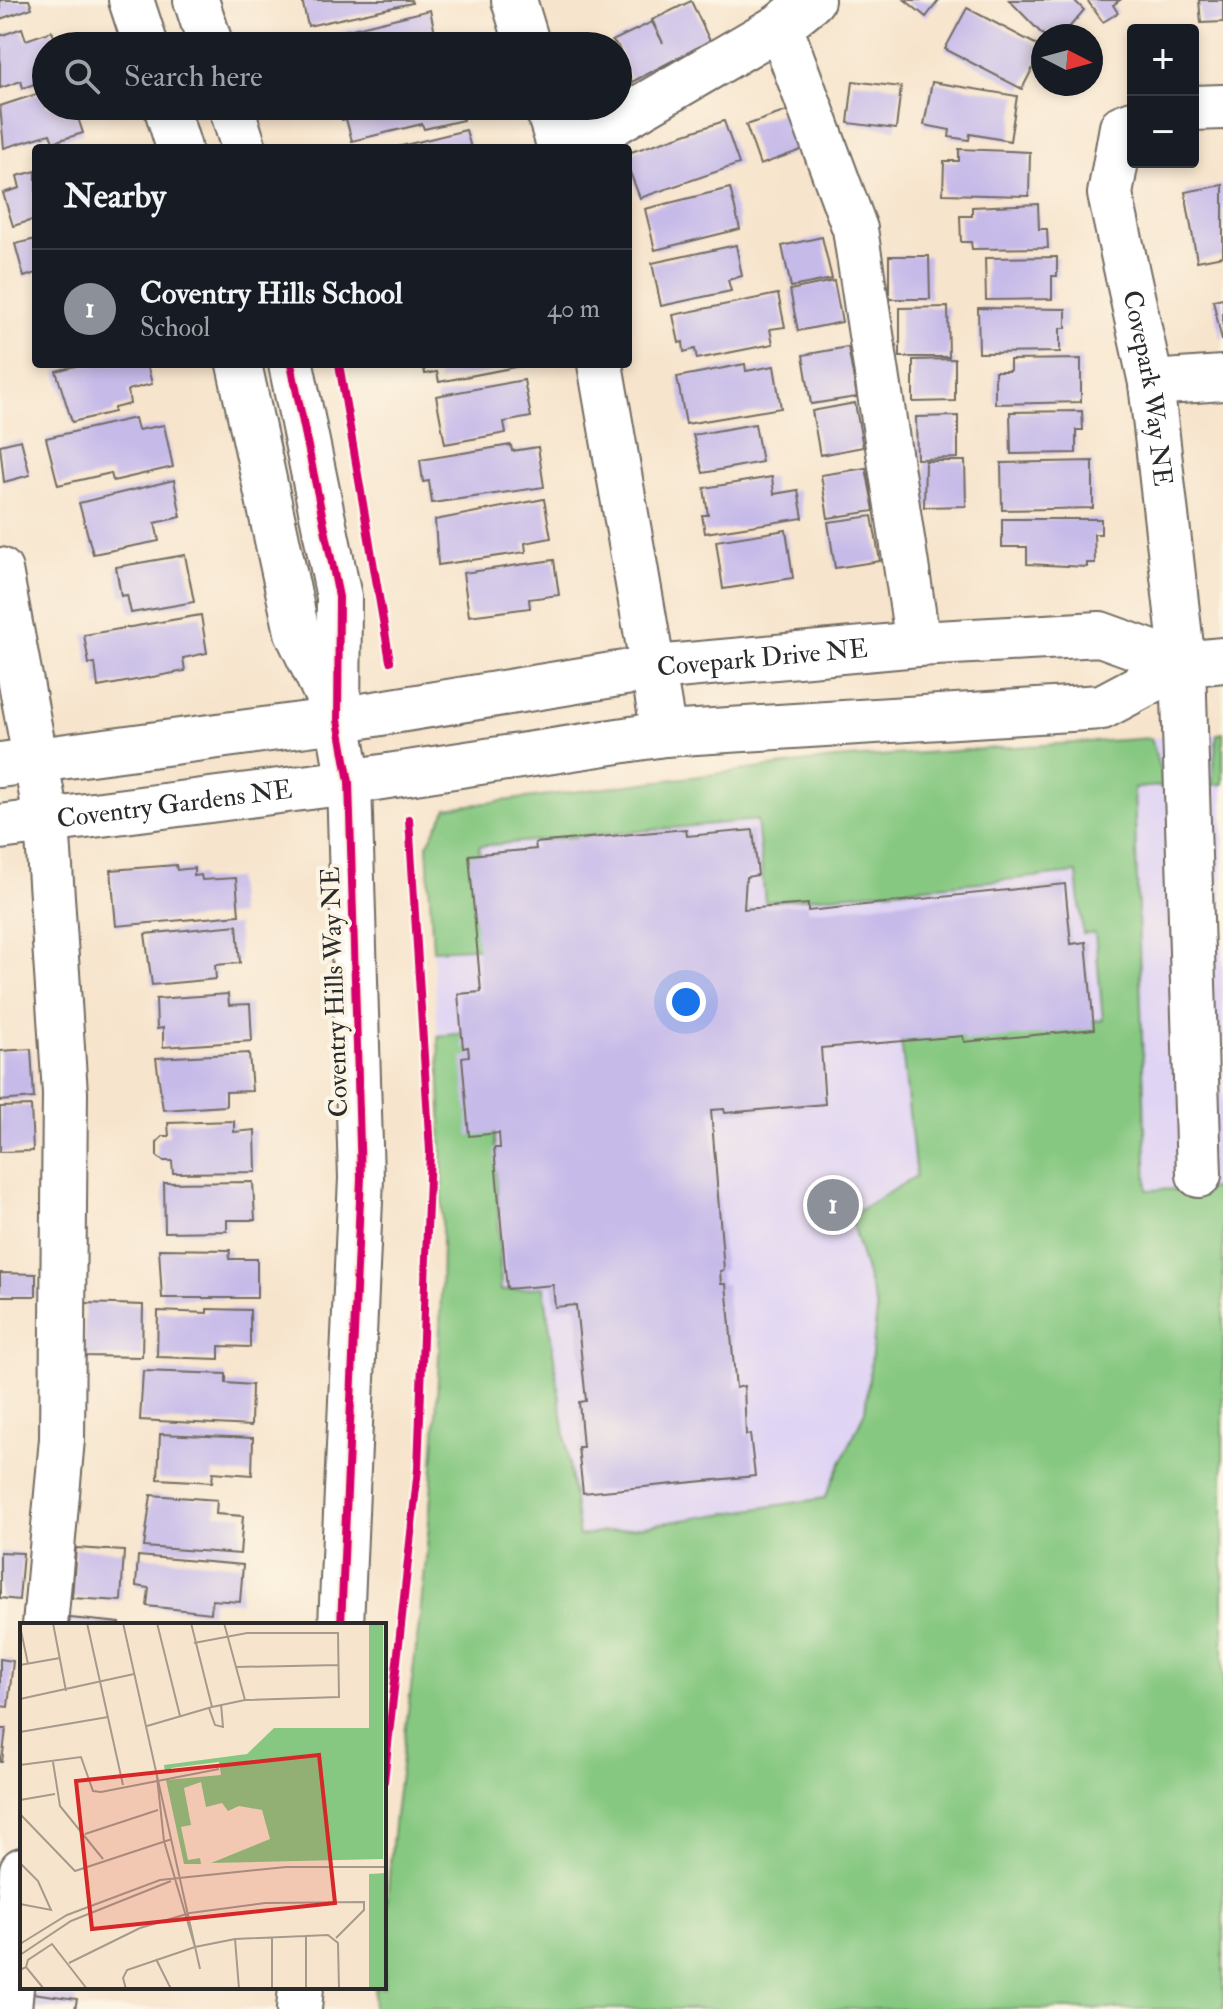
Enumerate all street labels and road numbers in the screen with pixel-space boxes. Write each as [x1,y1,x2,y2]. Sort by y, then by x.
street label: Covepark Way NE [1115,287,1179,488]
street label: Covepark Drive NE [655,633,869,684]
street label: Coventry Gardens NE [55,773,294,836]
street label: Coventry Hills Way NE [315,866,355,1118]

